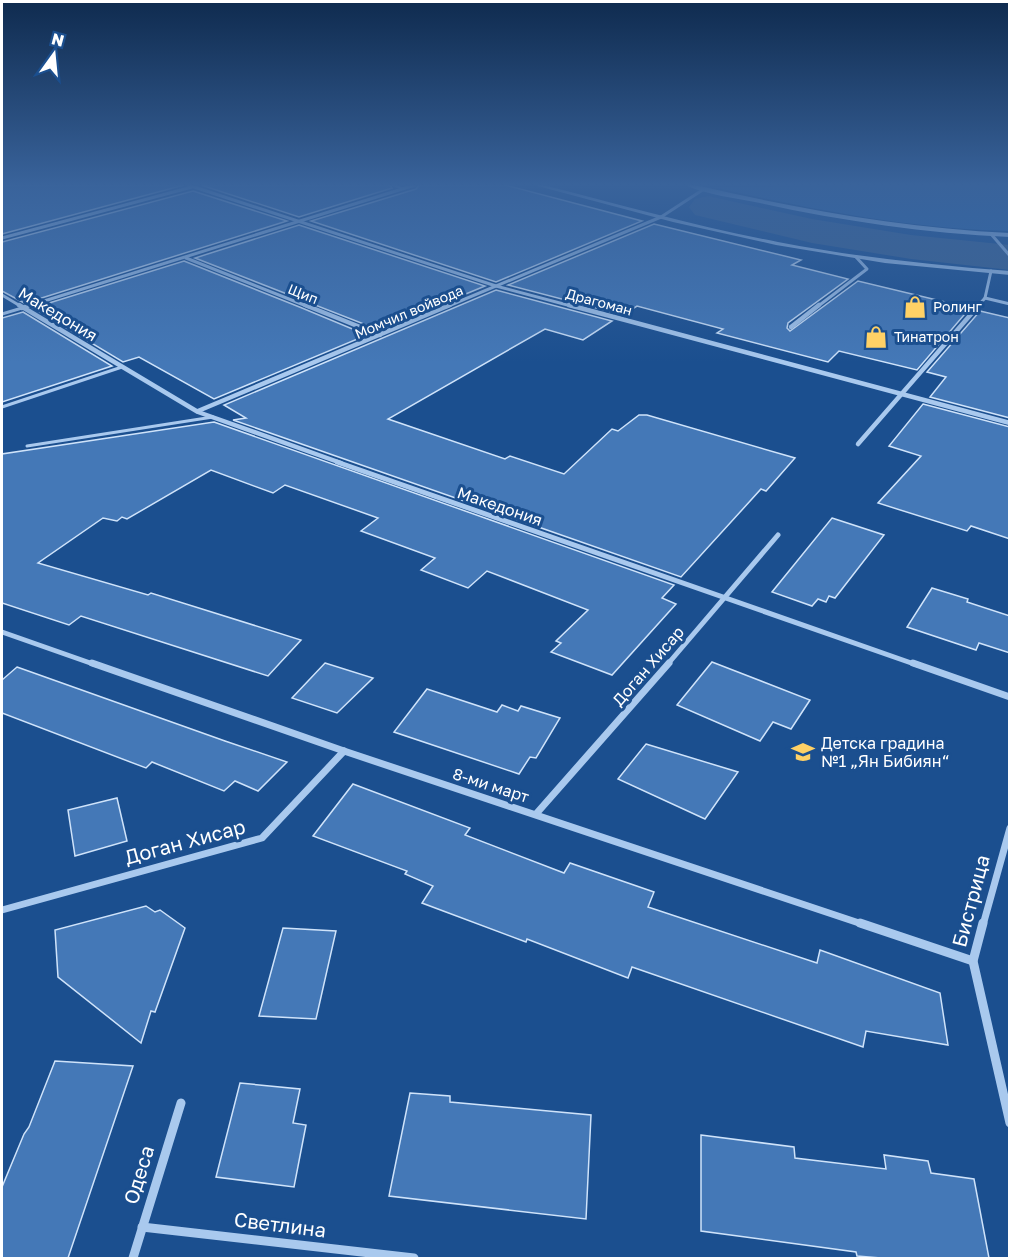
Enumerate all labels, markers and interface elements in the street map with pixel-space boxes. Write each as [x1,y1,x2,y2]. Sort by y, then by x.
north arrow [24,24,84,84]
text: N [49,28,66,51]
street label: Щип [286,280,321,307]
street label: Момчил войвода [352,281,466,342]
street label: Македония [15,283,101,345]
street label: Драгоман [564,285,634,319]
shop icon: Ролинг [902,294,928,320]
place label: Ролинг [933,298,983,315]
shop icon: Тинатрон [863,324,889,350]
place label: Тинатрон [894,328,959,345]
street label: Македония [455,482,545,530]
street label: Доган Хисар [608,622,688,710]
place label: Детска градина №1 „Ян Бибиян“ [821,733,949,771]
school or university icon: Детска градина №1 „Ян Бибиян“ [790,739,816,765]
street label: 8-ми март [450,763,532,807]
street label: Доган Хисар [122,813,248,869]
street label: Бистрица [946,852,994,950]
street label: Одеса [118,1142,158,1207]
street label: Светлина [233,1206,328,1242]

